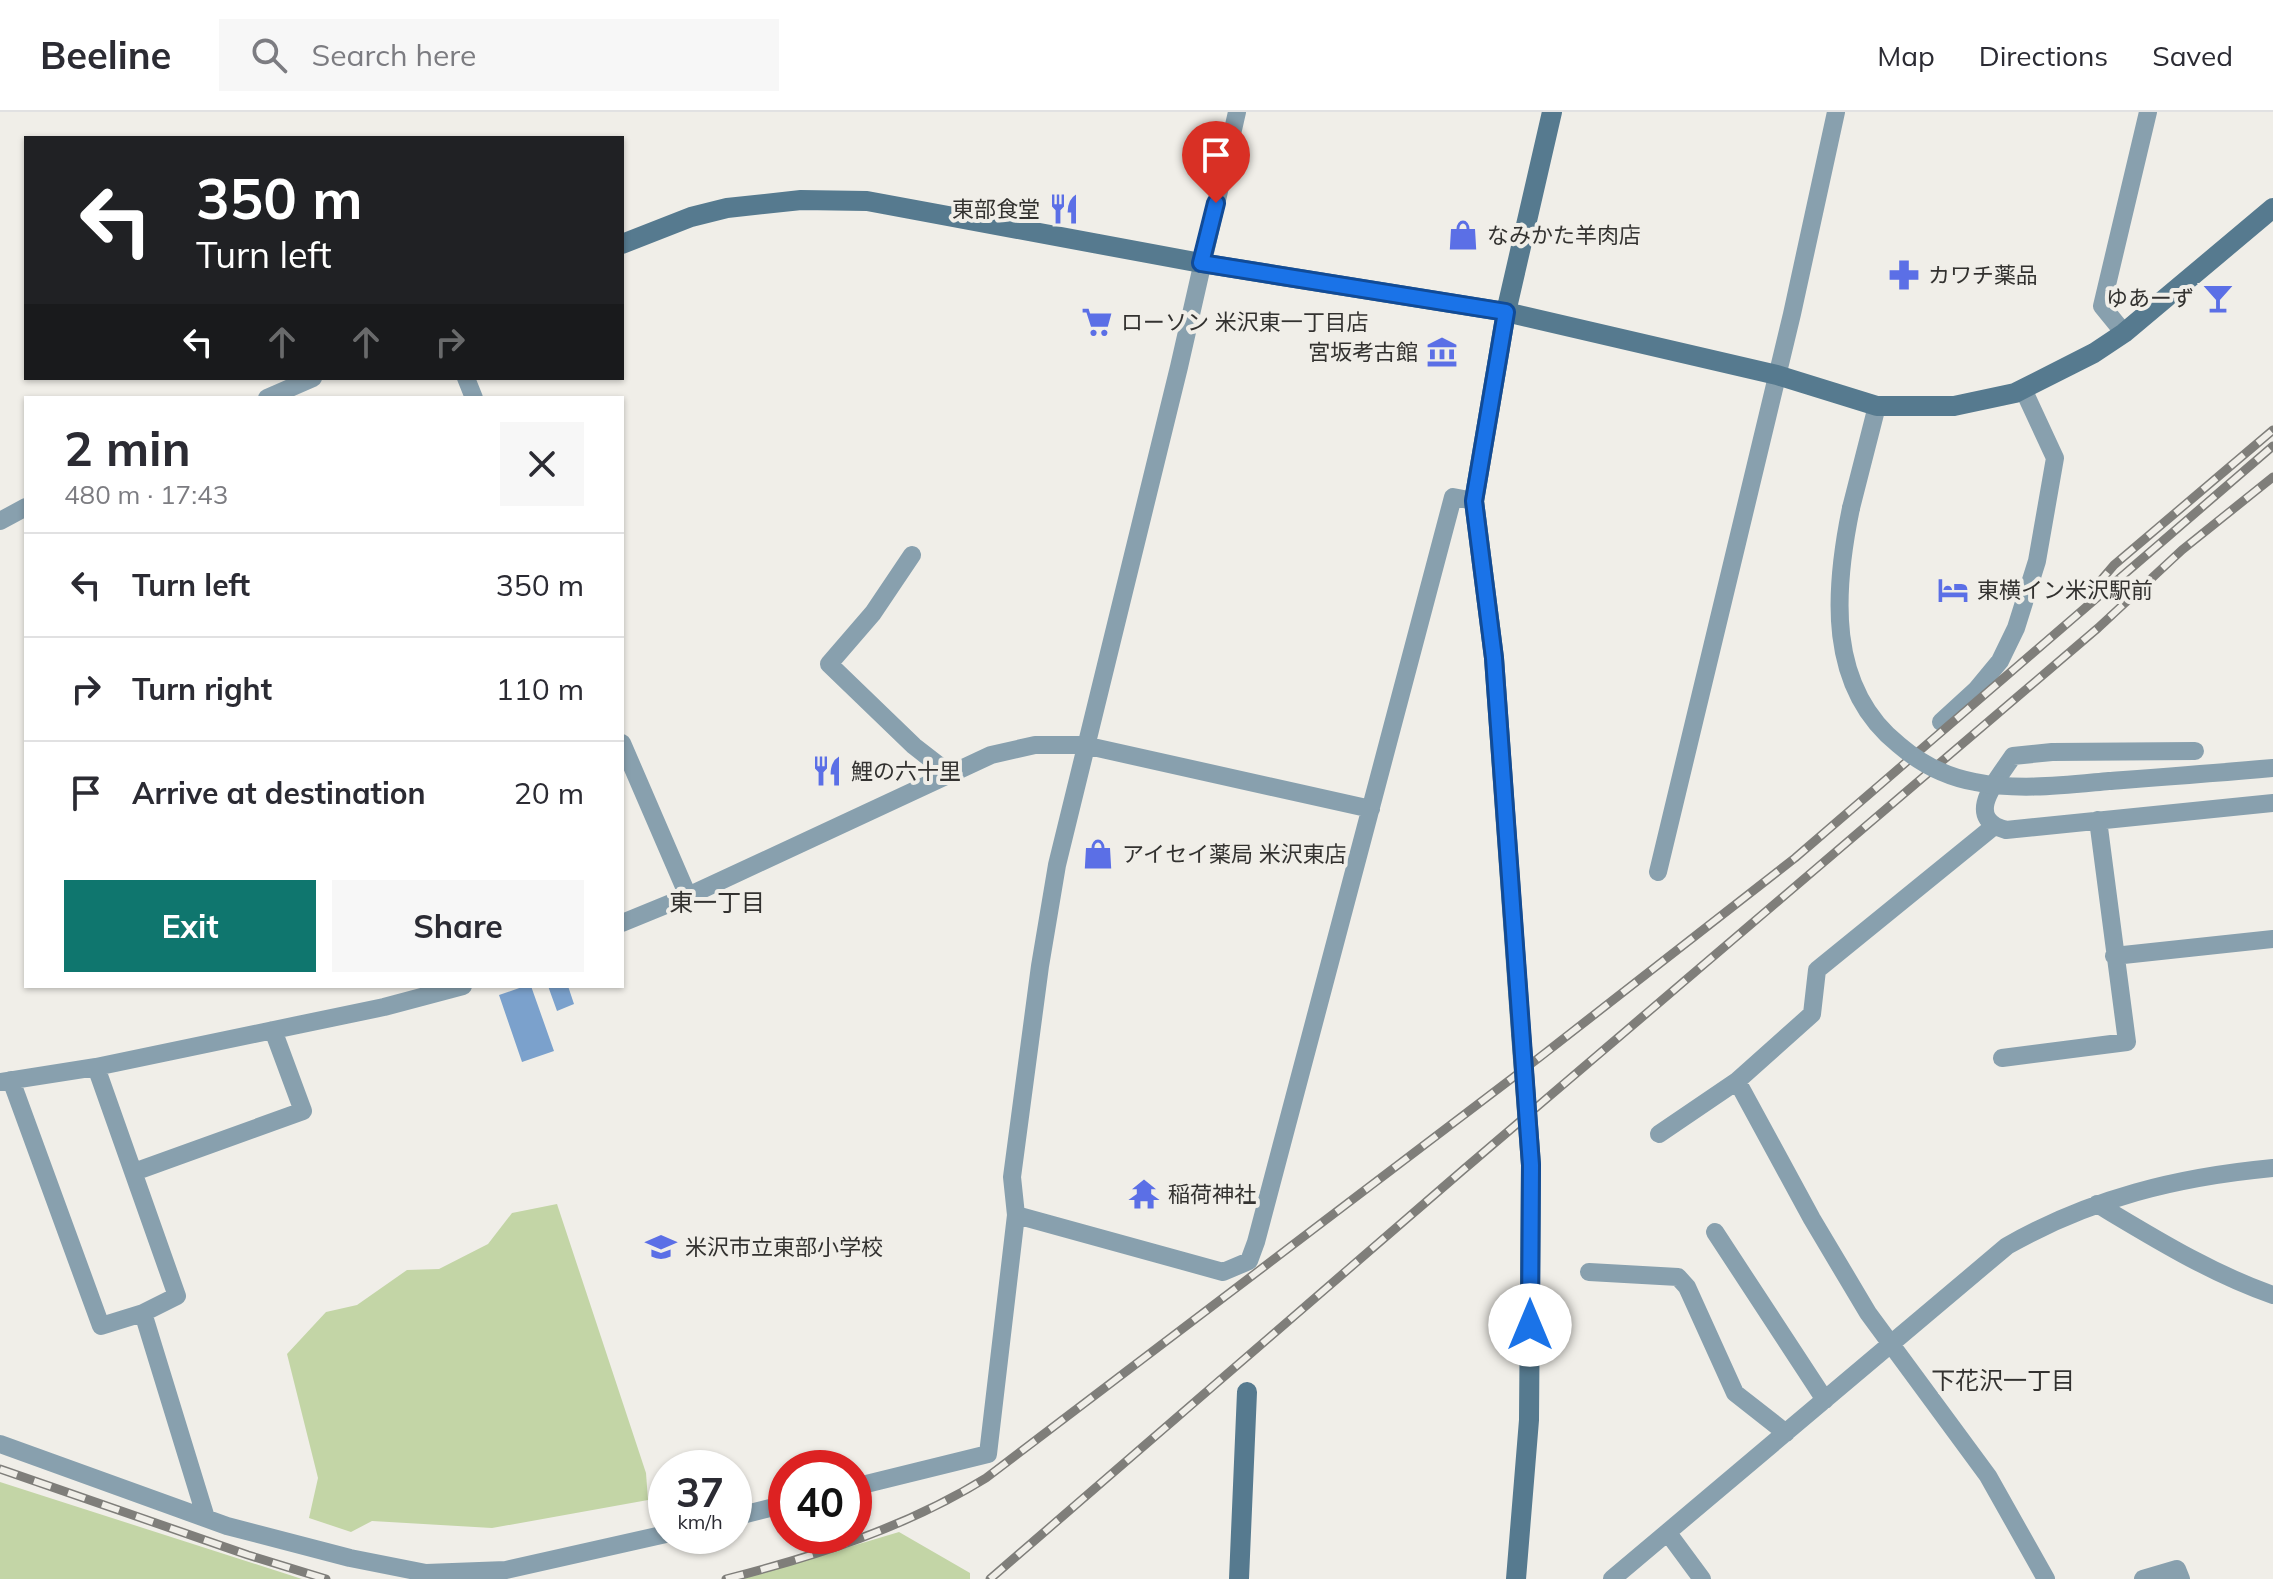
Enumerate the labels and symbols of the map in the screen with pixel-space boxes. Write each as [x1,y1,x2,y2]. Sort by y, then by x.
pin [1182,121,1250,203]
restaurant icon: 東部食堂 [1047,192,1081,226]
place label: 東部食堂 [952,195,1040,223]
shop icon: なみかた羊肉店 [1446,218,1480,252]
place label: なみかた羊肉店 [1487,221,1641,249]
pharmacy icon: カワチ薬品 [1887,258,1921,292]
place label: カワチ薬品 [1928,261,2038,289]
bar icon: ゆあーず [2201,281,2235,315]
place label: ゆあーず [2106,284,2194,312]
supermarket icon: ローソン 米沢東一丁目店 [1080,305,1114,339]
place label: ローソン 米沢東一丁目店 [1121,308,1369,336]
museum icon: 宮坂考古館 [1425,335,1459,369]
place label: 宮坂考古館 [1308,338,1418,366]
hotel icon: 東横イン米沢駅前 [1936,573,1970,607]
place label: 東横イン米沢駅前 [1977,576,2153,604]
restaurant icon: 鯉の六十里 [810,754,844,788]
place label: 鯉の六十里 [851,757,961,785]
shop icon: アイセイ薬局 米沢東店 [1081,837,1115,871]
place label: アイセイ薬局 米沢東店 [1122,840,1347,868]
district label: 東一丁目 [669,887,765,917]
temple icon: 稲荷神社 [1127,1177,1161,1211]
place label: 稲荷神社 [1168,1180,1256,1208]
school or university icon: 米沢市立東部小学校 [644,1230,678,1264]
place label: 米沢市立東部小学校 [685,1233,883,1261]
position arrow [1488,1283,1572,1367]
district label: 下花沢一丁目 [1931,1365,2075,1395]
speed limit sign: 40 [768,1450,872,1554]

